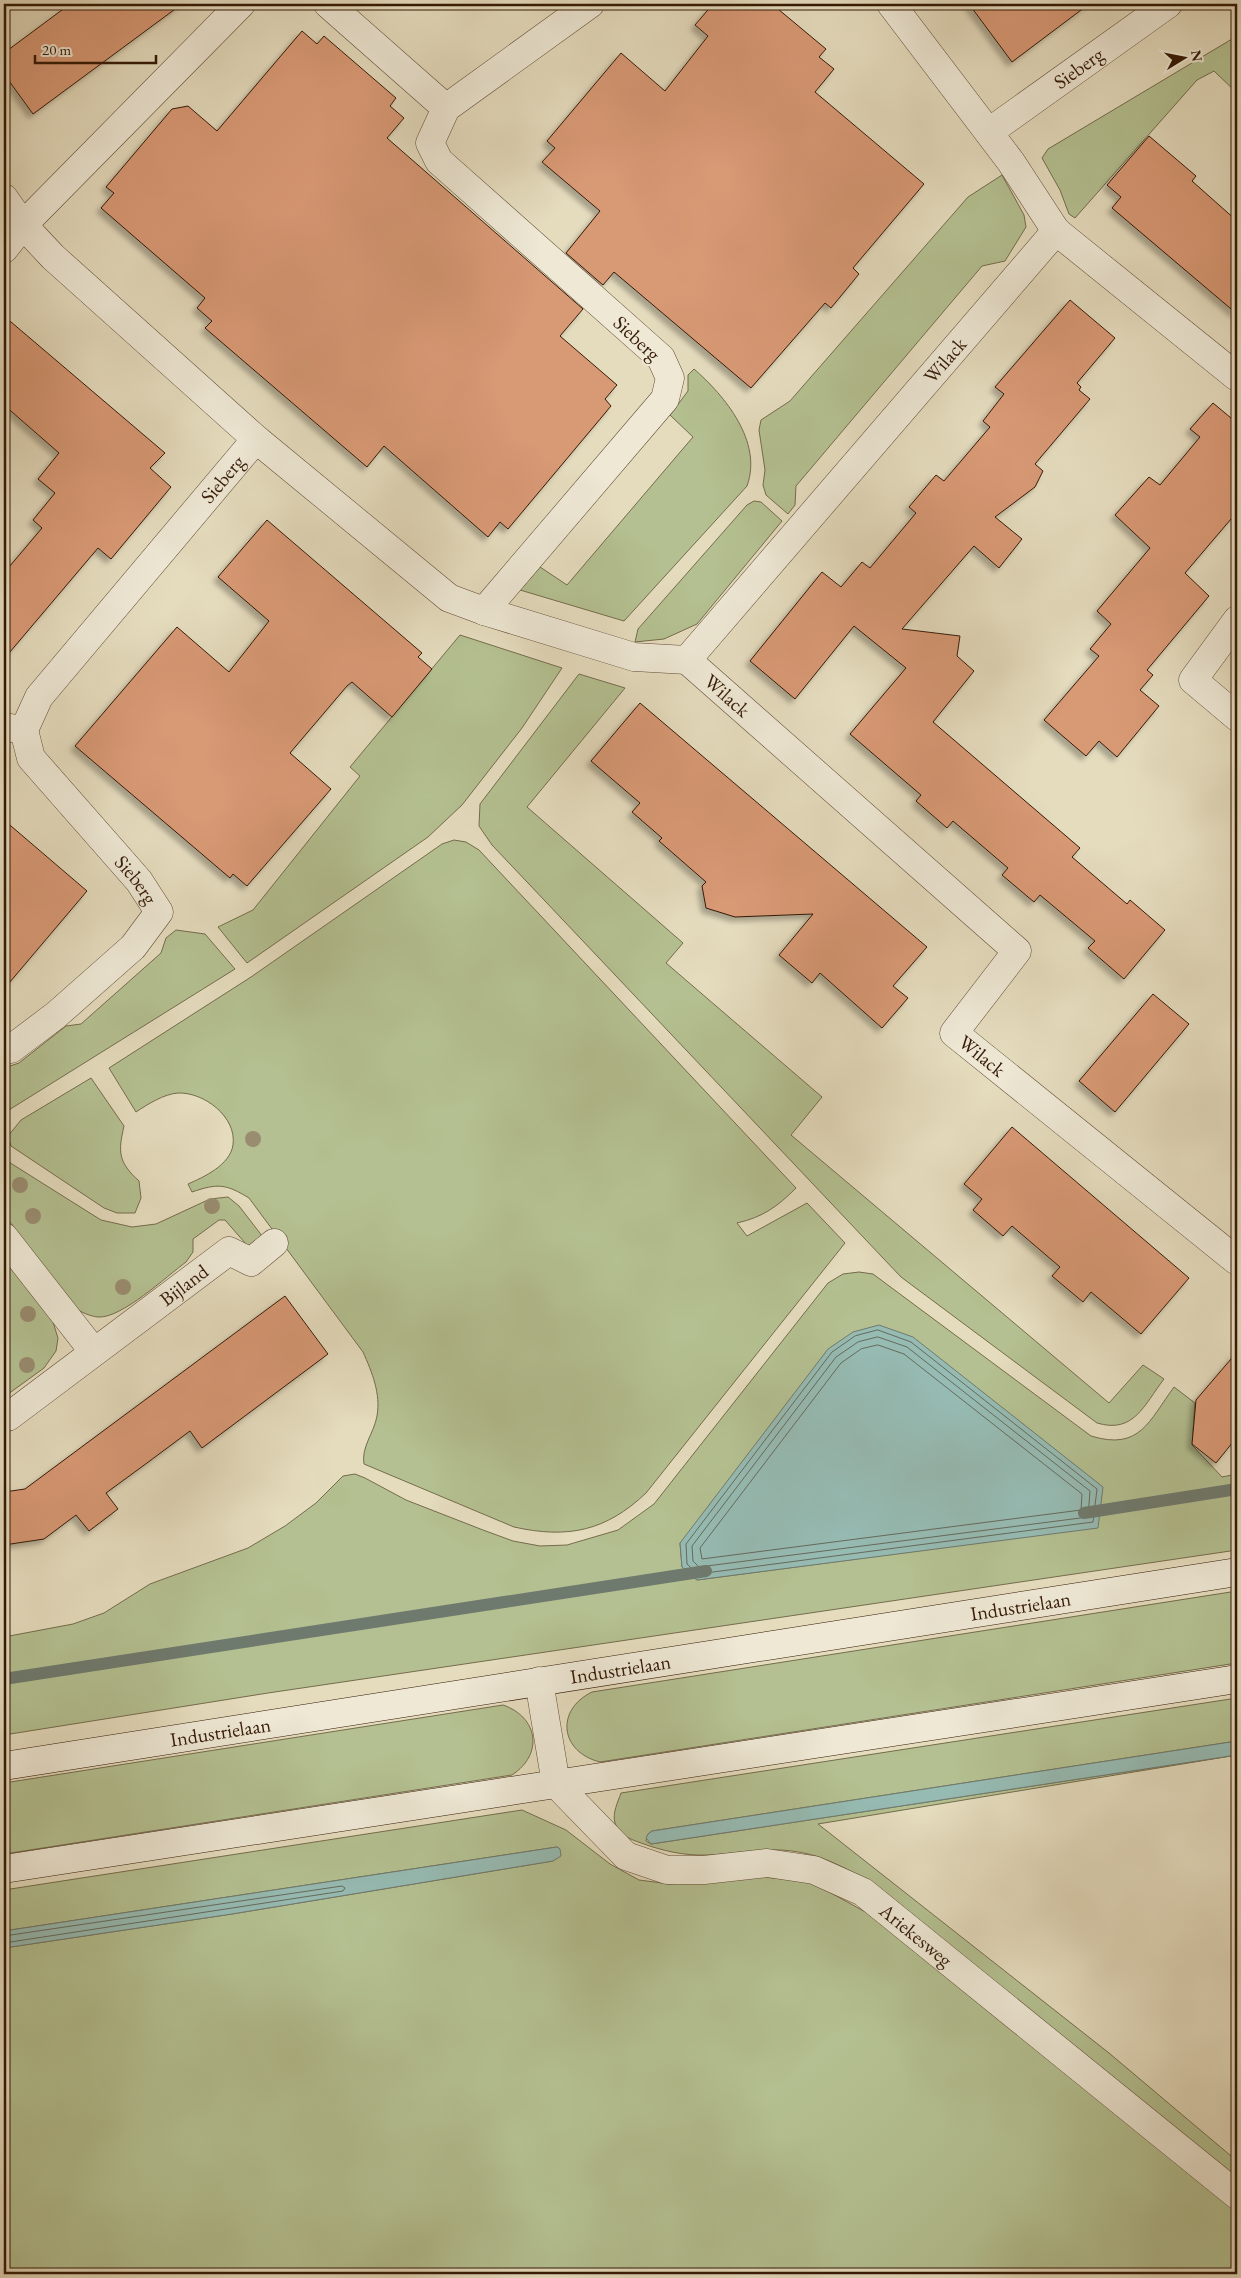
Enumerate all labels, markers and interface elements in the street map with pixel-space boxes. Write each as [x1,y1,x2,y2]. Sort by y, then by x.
scale bar [35,32,156,64]
north arrow [1158,32,1208,82]
text: 20 m [42,40,71,59]
street label: Sieberg [1048,41,1109,95]
text: N [1187,49,1207,64]
street label: Sieberg [608,310,666,367]
street label: Wilack [918,331,973,389]
street label: Sieberg [194,449,250,509]
street label: Wilack [699,668,756,723]
street label: Sieberg [109,849,164,909]
street label: Wilack [953,1029,1012,1083]
street label: Bijland [154,1258,214,1312]
street label: Industrielaan [968,1585,1073,1627]
street label: Industrielaan [568,1648,673,1690]
street label: Industrielaan [168,1711,273,1753]
street label: Ariekesweg [873,1897,958,1973]

